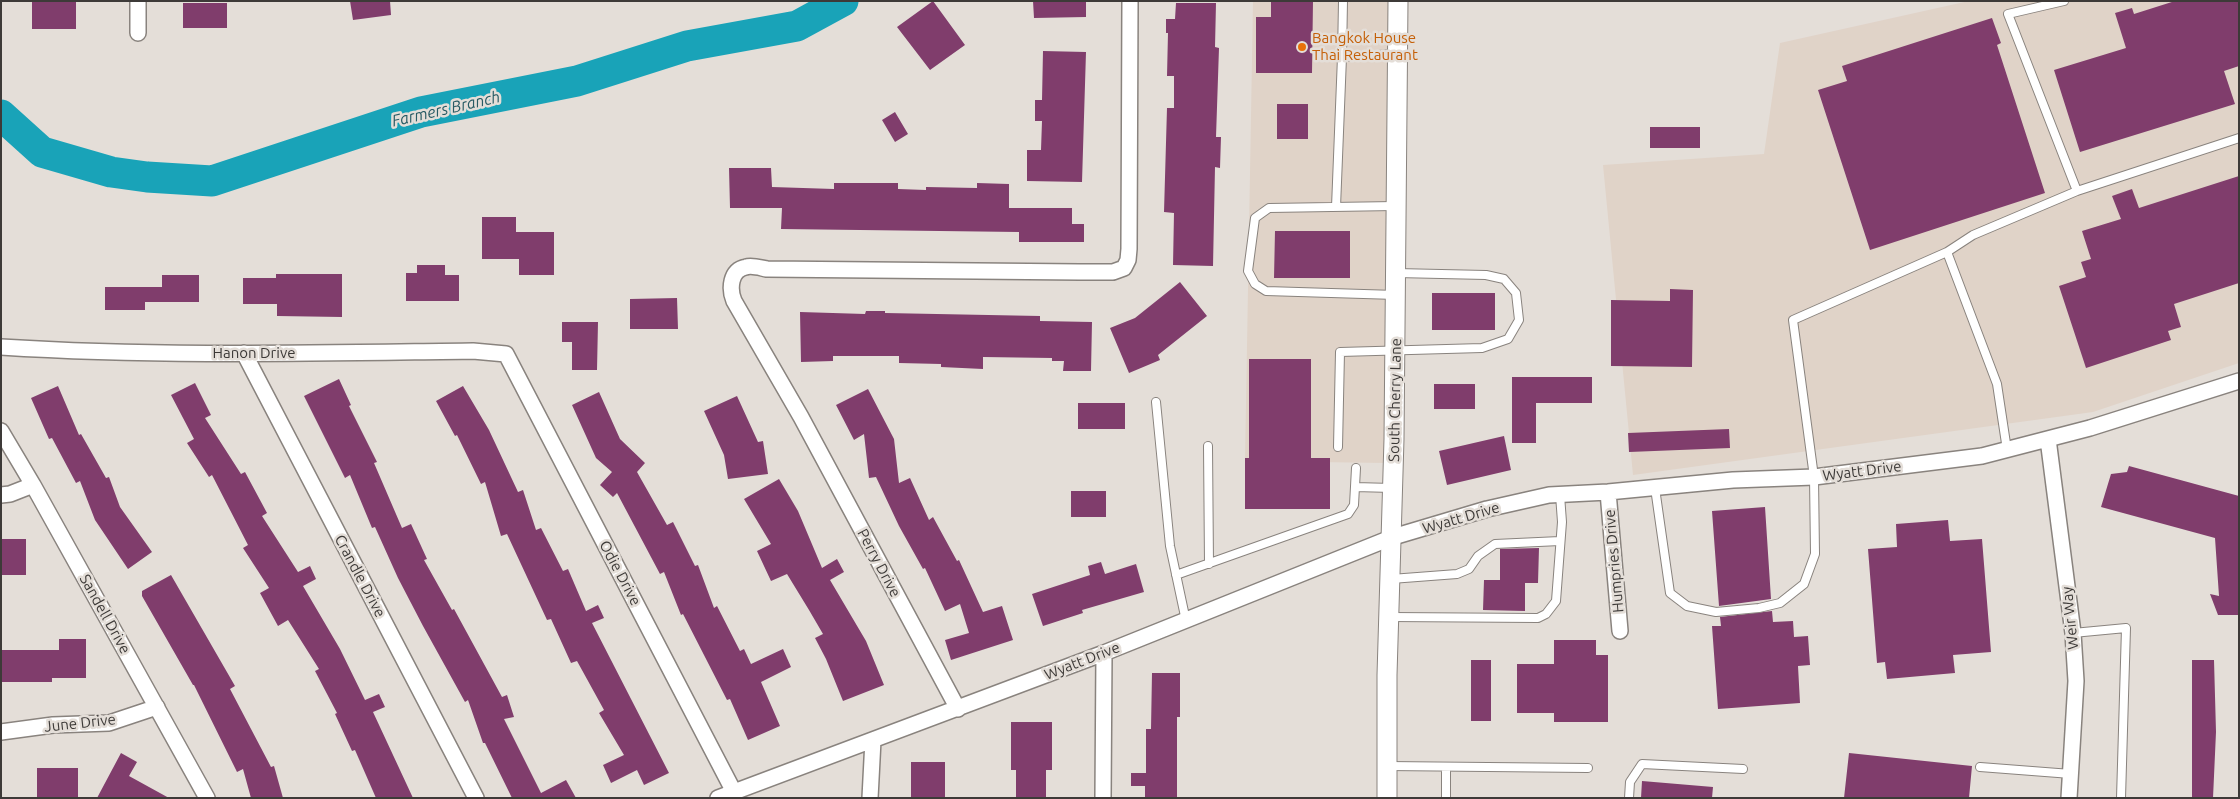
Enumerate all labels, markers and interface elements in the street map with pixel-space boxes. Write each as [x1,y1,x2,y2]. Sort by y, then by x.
place label: Bangkok House Thai Restaurant [1312,29,1418,64]
marker: Bangkok House Thai Restaurant [1296,41,1308,53]
water label: Farmers Branch [390,87,502,131]
street label: South Cherry Lane [1385,338,1405,462]
street label: Hanon Drive [213,344,295,362]
street label: Wyatt Drive [1821,457,1903,485]
street label: Wyatt Drive [1420,498,1502,538]
street label: Humpries Drive [1601,509,1627,613]
street label: Perry Drive [854,526,904,600]
street label: Crandle Drive [331,532,389,620]
street label: Odie Drive [595,537,645,609]
street label: Sandell Drive [76,571,134,657]
street label: Weir Way [2058,586,2082,650]
street label: Wyatt Drive [1042,638,1122,684]
street label: June Drive [43,710,117,736]

